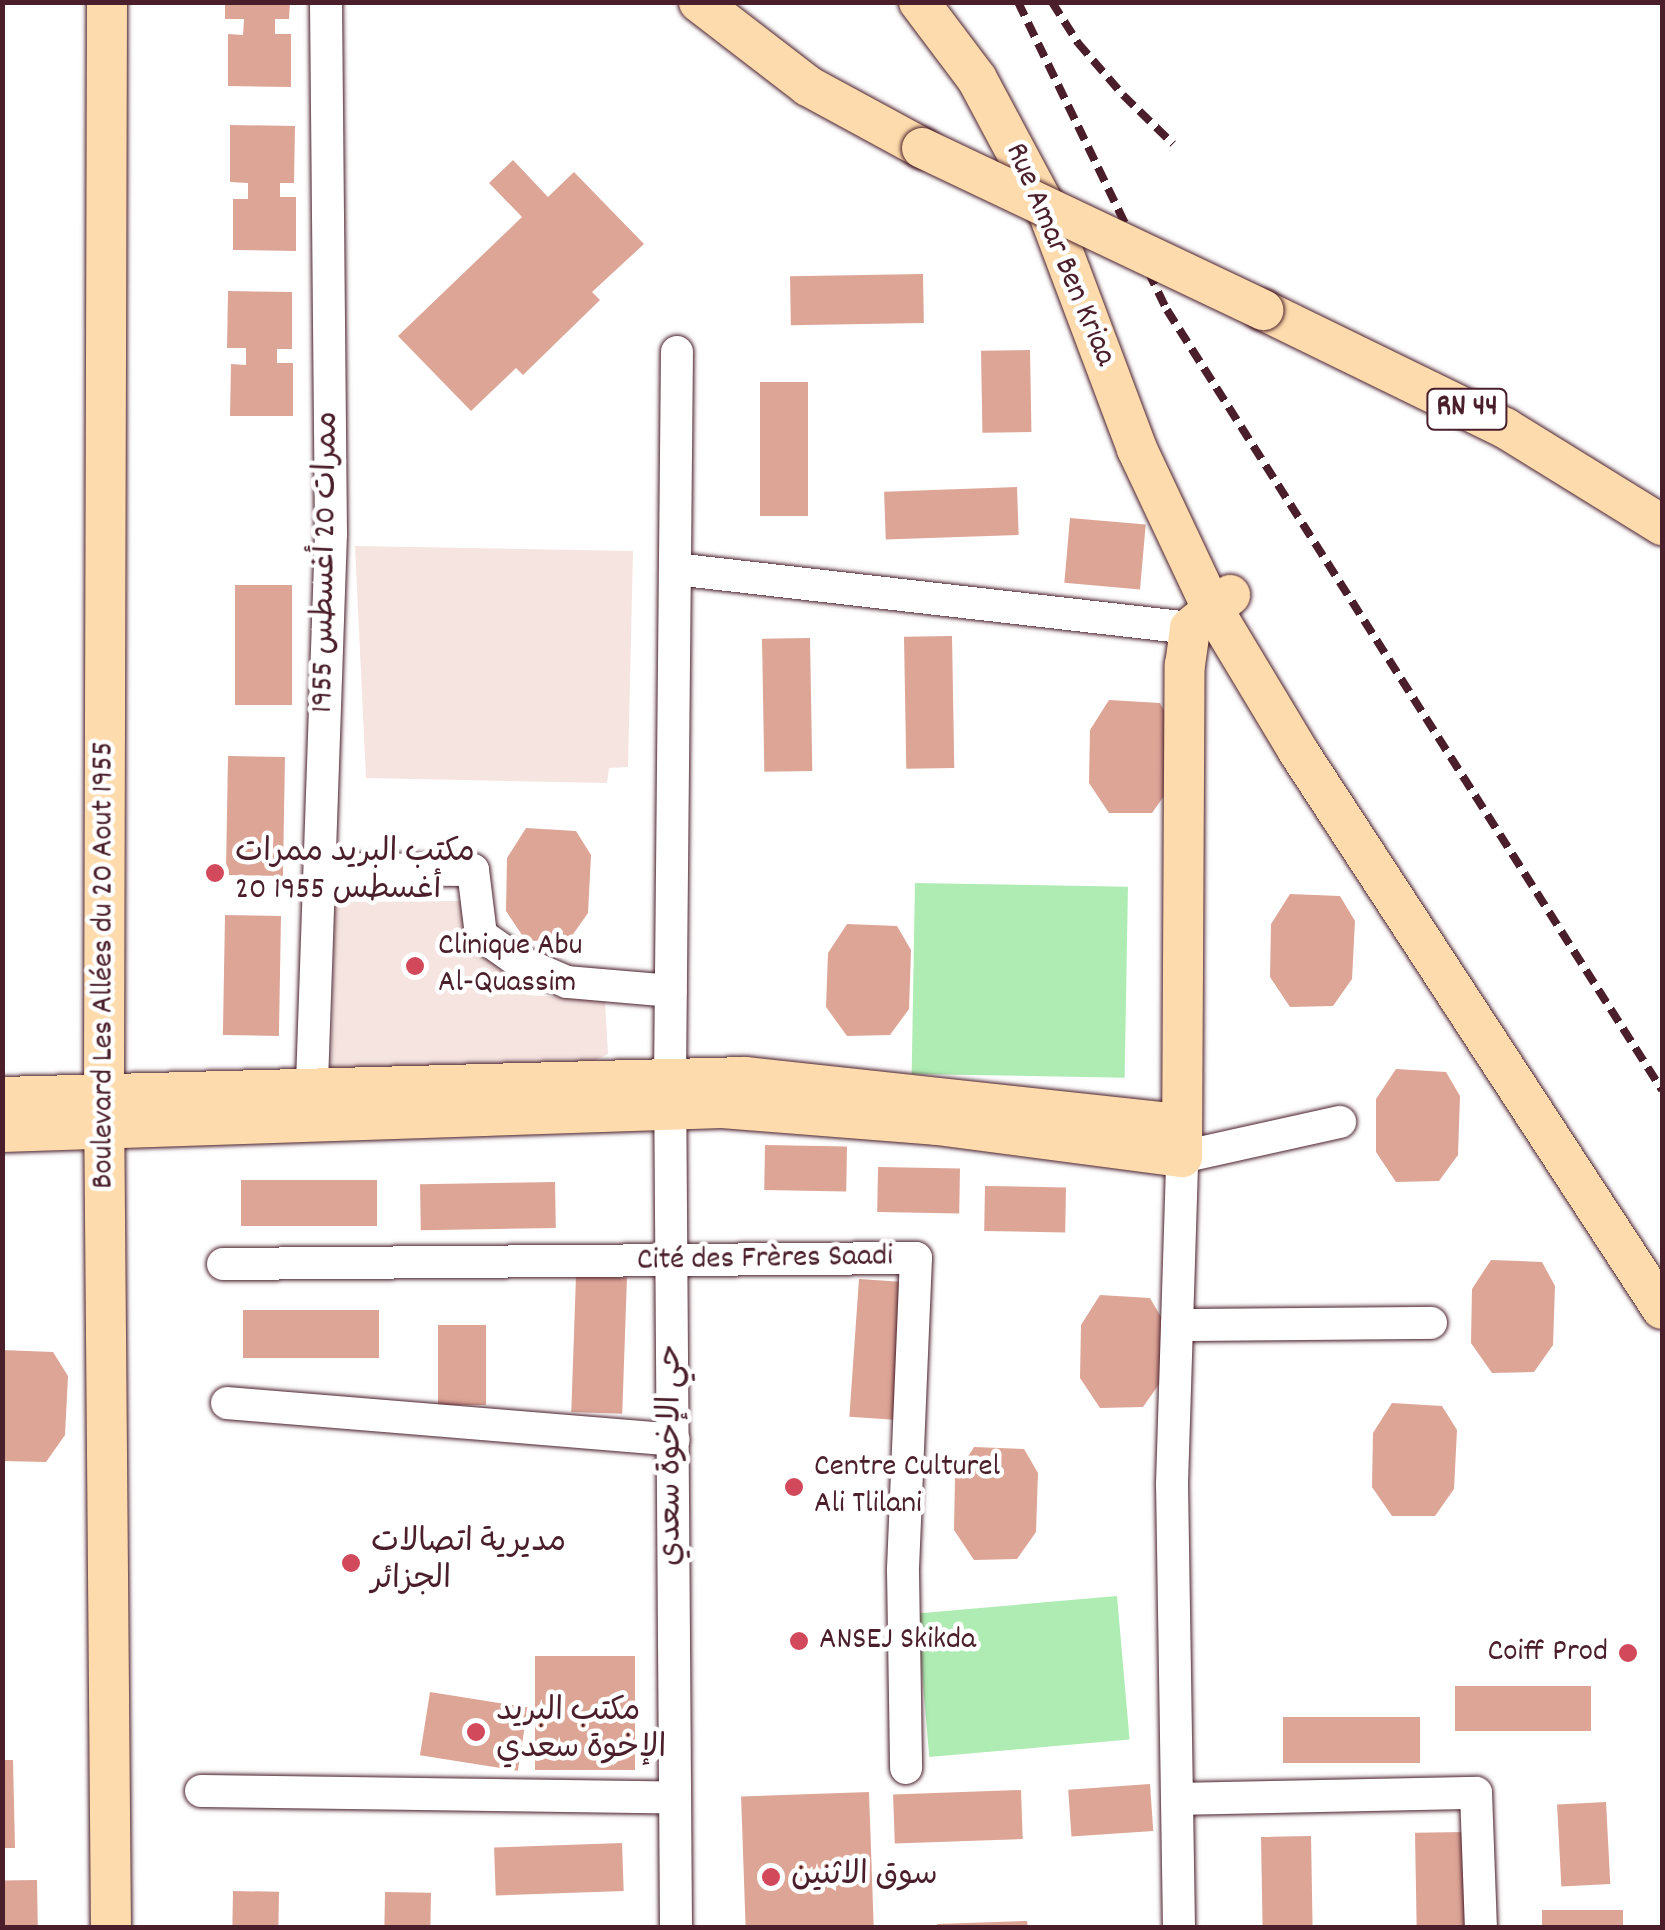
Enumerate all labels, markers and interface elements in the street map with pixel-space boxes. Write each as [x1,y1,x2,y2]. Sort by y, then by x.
street label: Rue Amar Ben Kriaa [995,138,1123,372]
road number: RN 44 [1424,384,1510,434]
street label: ممرات 20 أغسطس 1955 [305,411,349,713]
street label: Boulevard Les Allées du 20 Aout 1955 [86,741,124,1189]
place label: مكتب البريد ممرات 20 أغسطس 1955 [235,836,475,911]
marker: مكتب البريد ممرات 20 أغسطس 1955 [204,862,226,884]
place label: Clinique Abu Al-Quassim [438,929,582,1004]
marker: Clinique Abu Al-Quassim [402,953,428,979]
street label: Cité des Frères Saadi [637,1239,893,1281]
street label: حي الإخوة سعدي [654,1344,692,1566]
place label: Centre Culturel Ali Tlilani [814,1450,1000,1525]
marker: Centre Culturel Ali Tlilani [783,1476,805,1498]
place label: مديرية اتصالات الجزائر [371,1526,566,1601]
marker: مديرية اتصالات الجزائر [340,1552,362,1574]
place label: ANSEJ Skikda [819,1622,976,1660]
marker: ANSEJ Skikda [788,1630,810,1652]
place label: Coiff Prod [1487,1634,1608,1672]
marker: Coiff Prod [1617,1642,1639,1664]
place label: مكتب البريد الإخوة سعدي [496,1695,666,1770]
marker: مكتب البريد الإخوة سعدي [465,1721,487,1743]
place label: سوق الاثنين [791,1858,938,1896]
marker: سوق الاثنين [760,1866,782,1888]

